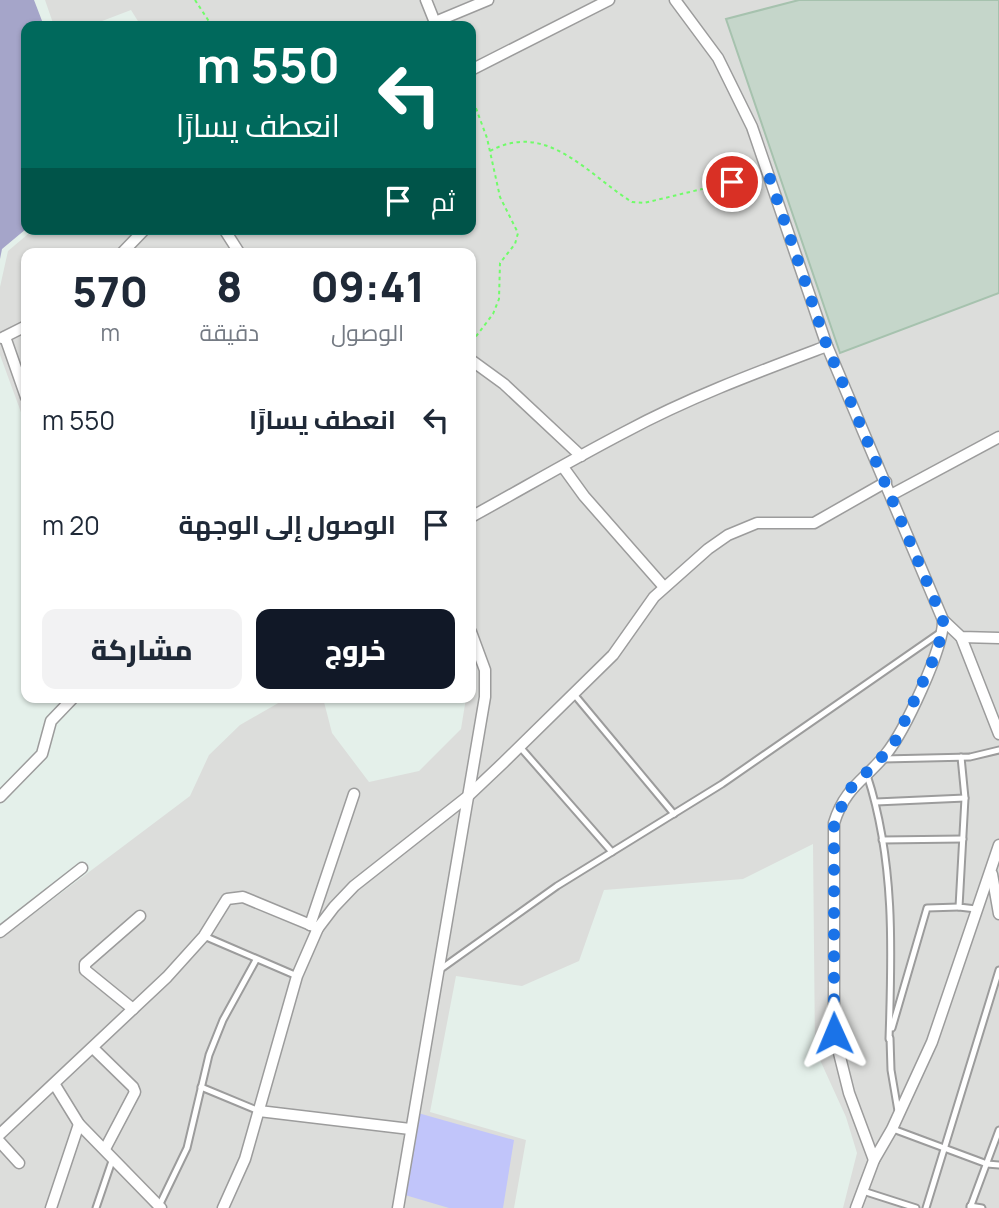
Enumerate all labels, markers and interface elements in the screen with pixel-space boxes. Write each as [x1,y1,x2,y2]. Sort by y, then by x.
text: 550 m [196,31,340,98]
icon: left [364,49,455,140]
text: انعطف يسارًا [176,103,340,147]
pin [702,152,762,212]
icon: arrive [713,163,751,201]
icon: arrive [379,182,417,220]
text: ثم [431,183,455,219]
text: 8 [216,257,242,315]
text: 09:41 [310,257,425,315]
text: 570 [72,262,148,320]
text: m [100,316,120,348]
text: دقيقة [199,316,259,348]
text: الوصول [331,316,404,348]
text: انعطف يسارًا [249,401,396,437]
icon: left [417,401,455,439]
text: 550 m [42,402,115,438]
text: الوصول إلى الوجهة [178,506,396,542]
icon: arrive [417,506,455,544]
text: 20 m [42,507,100,543]
button: مشاركة [42,609,242,689]
button: خروج [256,609,455,689]
position arrow [797,996,871,1070]

